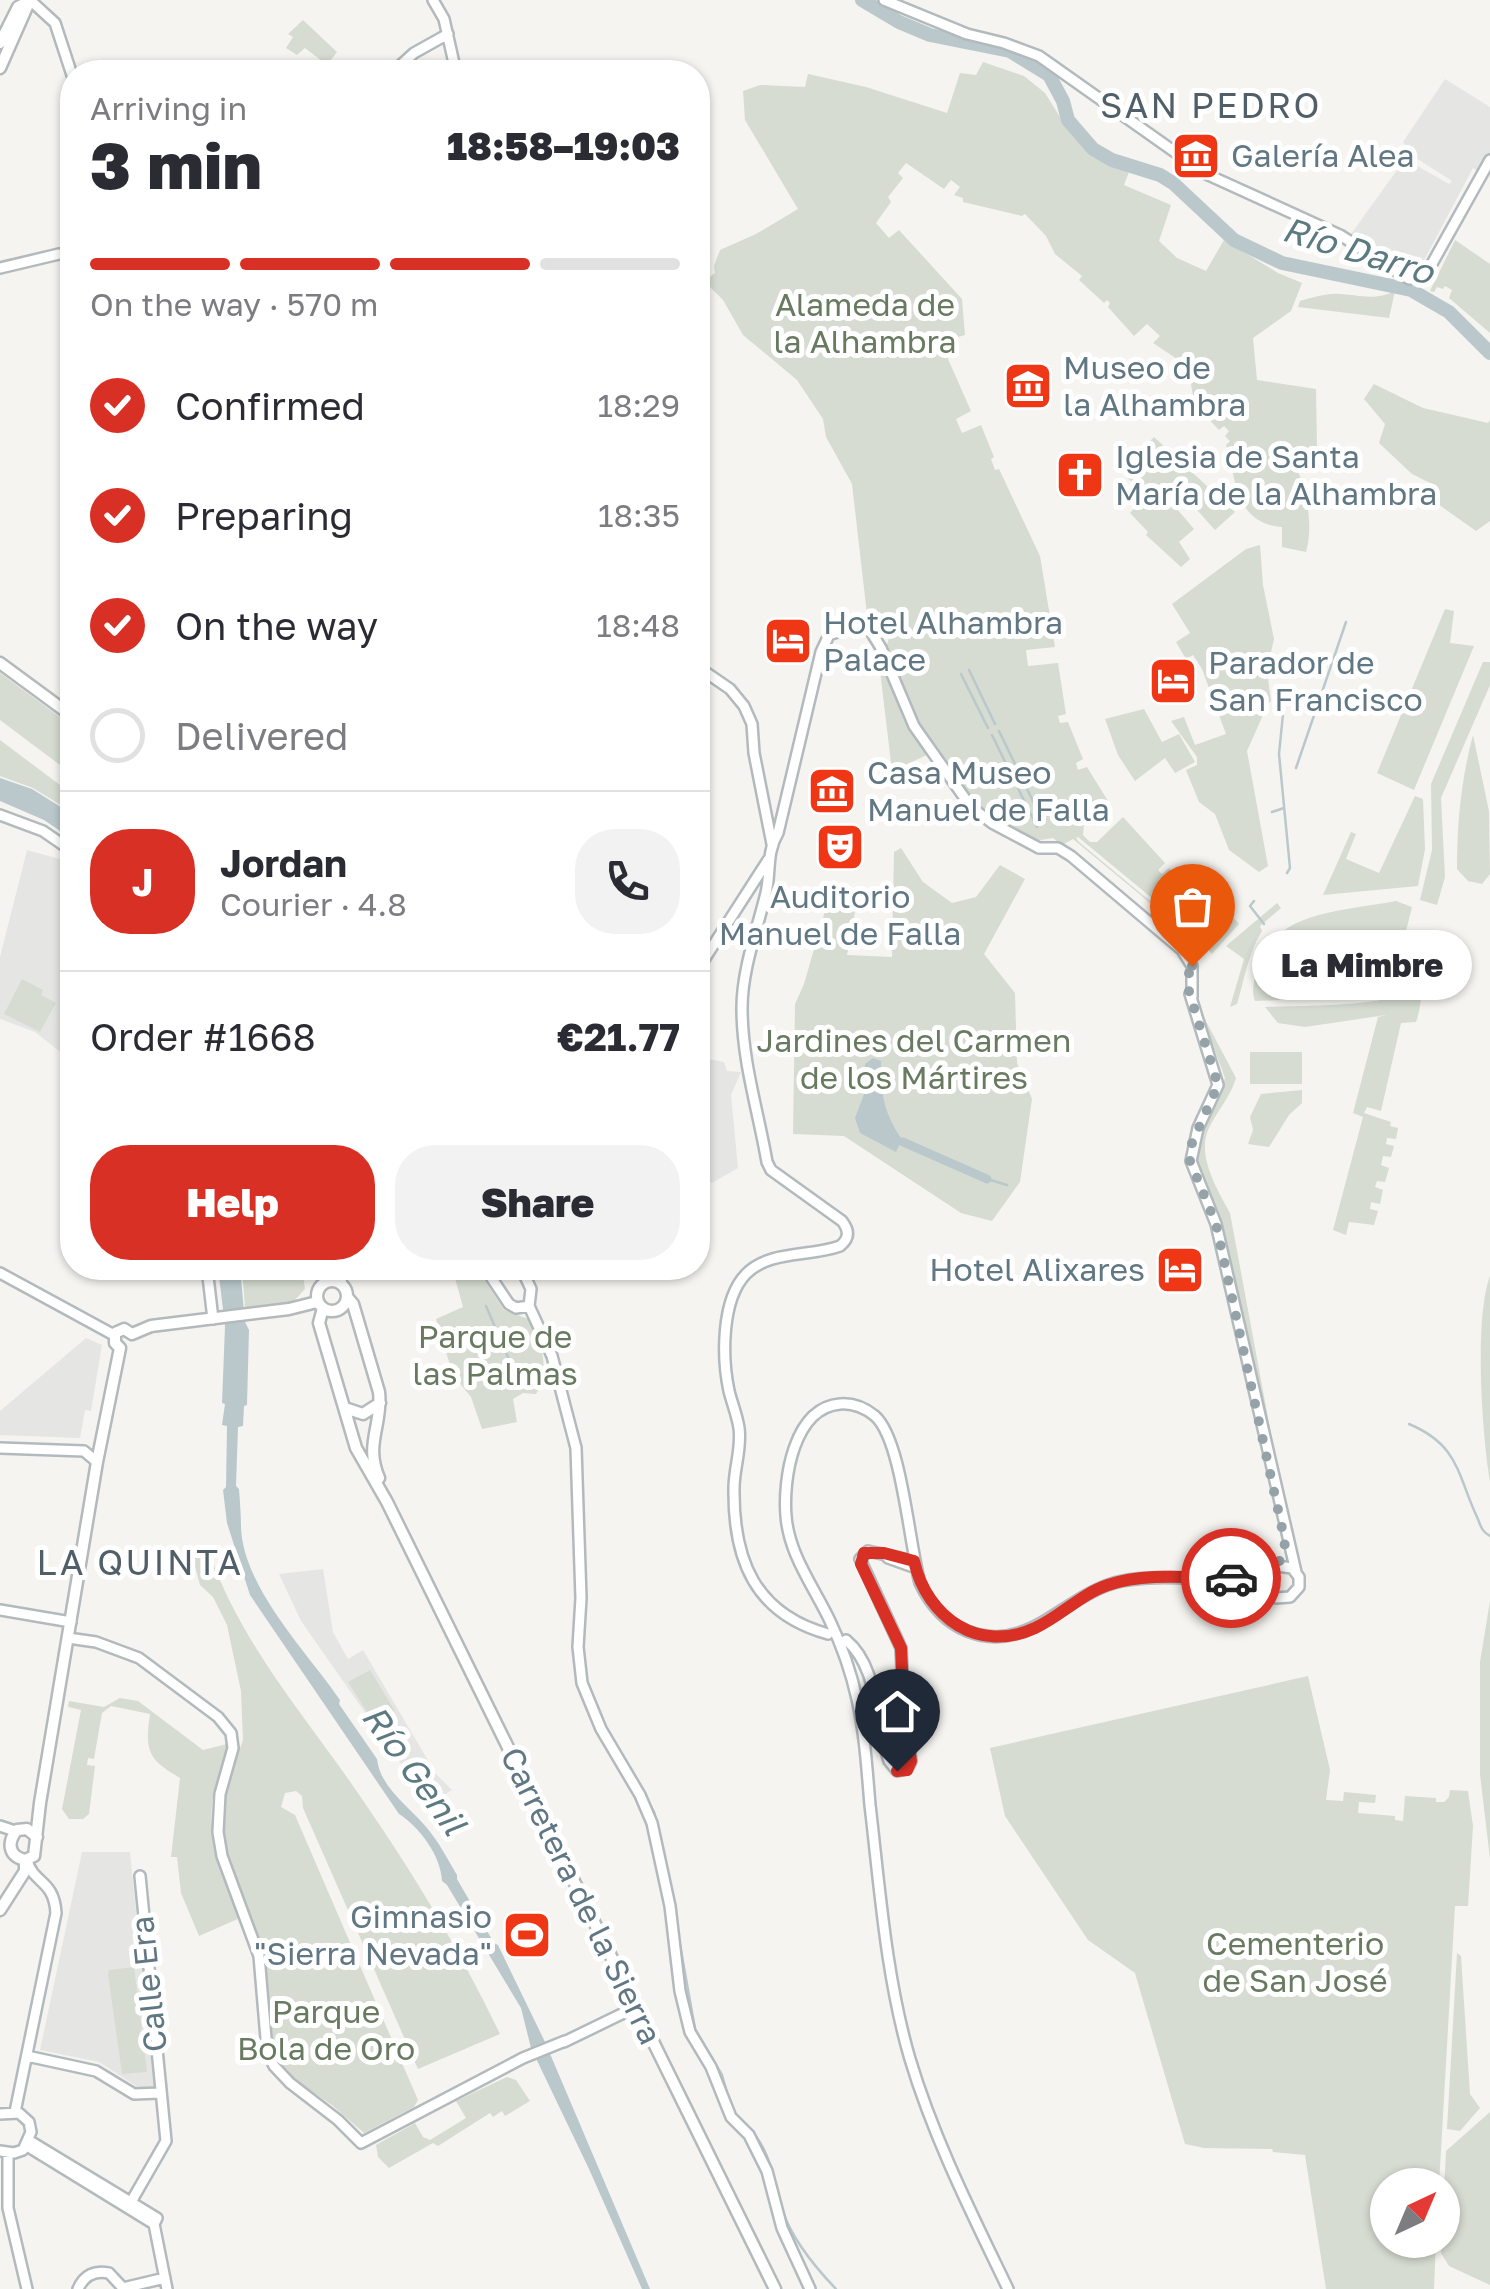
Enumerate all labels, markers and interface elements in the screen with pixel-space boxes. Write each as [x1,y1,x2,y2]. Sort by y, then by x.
district label: SAN PEDRO [1100,84,1322,126]
text: Arriving in [90,89,247,127]
text: 18:58–19:03 [447,123,680,168]
text: 3 min [90,125,262,203]
museum icon: Galería Alea [1170,130,1222,182]
place label: Galería Alea [1231,136,1415,174]
water label: Río Darro [1278,207,1441,293]
text: On the way · 570 m [90,285,378,323]
park label: Alameda de la Alhambra [773,285,957,360]
place label: Museo de la Alhambra [1063,348,1246,423]
museum icon: Museo de la Alhambra [1002,360,1054,412]
icon: check [90,378,145,433]
text: Confirmed [175,383,365,428]
text: 18:29 [597,386,680,424]
place label: Iglesia de Santa María de la Alhambra [1115,437,1437,512]
church icon: Iglesia de Santa María de la Alhambra [1054,449,1106,501]
icon: check [90,488,145,543]
text: Preparing [175,493,353,538]
text: 18:35 [598,496,680,534]
icon: check [90,598,145,653]
text: On the way [175,603,378,648]
place label: Hotel Alhambra Palace [823,603,1063,678]
text: 18:48 [596,606,680,644]
hotel icon: Hotel Alhambra Palace [762,615,814,667]
place label: Parador de San Francisco [1208,643,1423,718]
hotel icon: Parador de San Francisco [1147,655,1199,707]
text: Delivered [175,713,348,758]
place label: Casa Museo Manuel de Falla [867,753,1110,828]
museum icon: Casa Museo Manuel de Falla [806,765,858,817]
theatre icon: Auditorio Manuel de Falla [814,821,866,873]
button: phone [575,829,680,934]
text: Jordan [220,840,347,885]
text: J [132,859,153,904]
pin [1150,864,1235,967]
place label: Auditorio Manuel de Falla [719,877,961,952]
icon: bag [1165,879,1220,934]
text: Courier · 4.8 [220,885,407,923]
callout: La Mimbre [1252,931,1472,1001]
text: La Mimbre [1281,946,1443,984]
text: Order #1668 [90,1014,316,1059]
text: €21.77 [557,1014,680,1059]
park label: Jardines del Carmen de los Mártires [757,1021,1071,1096]
button: Help [90,1145,375,1260]
button: Share [395,1145,680,1260]
hotel icon: Hotel Alixares [1154,1244,1206,1296]
place label: Hotel Alixares [929,1250,1145,1288]
park label: Parque de las Palmas [412,1317,578,1392]
courier [1181,1528,1281,1628]
district label: LA QUINTA [36,1541,244,1583]
icon: car [1204,1551,1259,1606]
pin [855,1669,940,1772]
icon: home [870,1684,925,1739]
water label: Río Genil [354,1696,477,1844]
street label: Carretera de la Sierra [493,1741,670,2050]
place label: Gimnasio "Sierra Nevada" [254,1897,492,1972]
sports icon: Gimnasio "Sierra Nevada" [501,1909,553,1961]
street label: Calle Era [122,1914,174,2054]
park label: Cementerio de San José [1203,1924,1387,1999]
park label: Parque Bola de Oro [237,1992,415,2067]
north arrow [1370,2168,1460,2258]
map controls [1370,2168,1460,2258]

